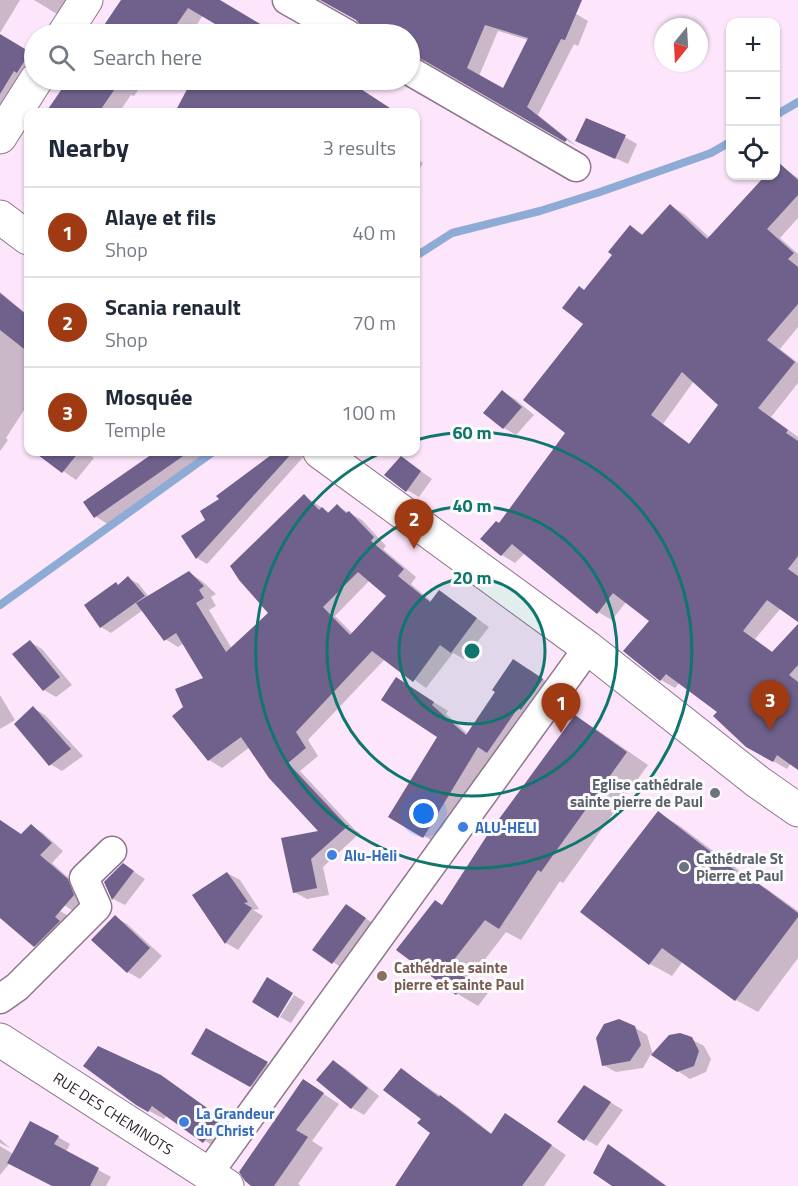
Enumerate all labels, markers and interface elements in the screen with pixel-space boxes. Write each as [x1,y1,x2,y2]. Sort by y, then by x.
north arrow [654,18,708,72]
map controls [726,18,780,180]
button: + [726,18,780,72]
search box [24,24,420,90]
text: Search here [93,40,202,74]
icon: search [45,41,78,74]
button: − [726,72,780,126]
button: locate [726,126,780,180]
text: Nearby [48,128,129,167]
text: 3 results [323,132,396,163]
text: Alaye et fils [105,200,216,234]
text: 1 [62,217,73,248]
text: 40 m [352,217,396,248]
text: Shop [105,234,148,265]
text: Scania renault [105,290,241,324]
text: 2 [62,307,73,338]
text: 70 m [352,307,396,338]
text: Shop [105,324,148,355]
text: Mosquée [105,380,192,414]
text: 3 [62,397,73,428]
text: 100 m [341,397,396,428]
text: Temple [105,414,166,445]
text: 60 m [452,419,492,446]
text: 40 m [452,492,492,519]
pin: 2 [394,500,434,549]
text: 20 m [452,564,492,591]
centre of rings [462,641,482,661]
pin: 3 [750,680,790,730]
pin: 1 [542,684,580,733]
place label: Eglise cathédrale sainte pierre de Paul [570,773,703,813]
marker: Eglise cathédrale sainte pierre de Paul [708,786,722,800]
your location [409,799,438,828]
place label: ALU-HELI [475,816,537,839]
marker: ALU-HELI [456,820,470,834]
place label: Alu-Heli [344,844,397,867]
place label: Cathédrale St Pierre et Paul [696,847,784,887]
marker: Alu-Heli [325,848,339,862]
marker: Cathédrale St Pierre et Paul [677,860,691,874]
place label: Cathédrale sainte pierre et sainte Paul [394,956,524,996]
marker: Cathédrale sainte pierre et sainte Paul [375,969,389,983]
street label: RUE DES CHEMINOTS [49,1066,178,1160]
place label: La Grandeur du Christ [196,1102,275,1142]
marker: La Grandeur du Christ [177,1115,191,1129]

